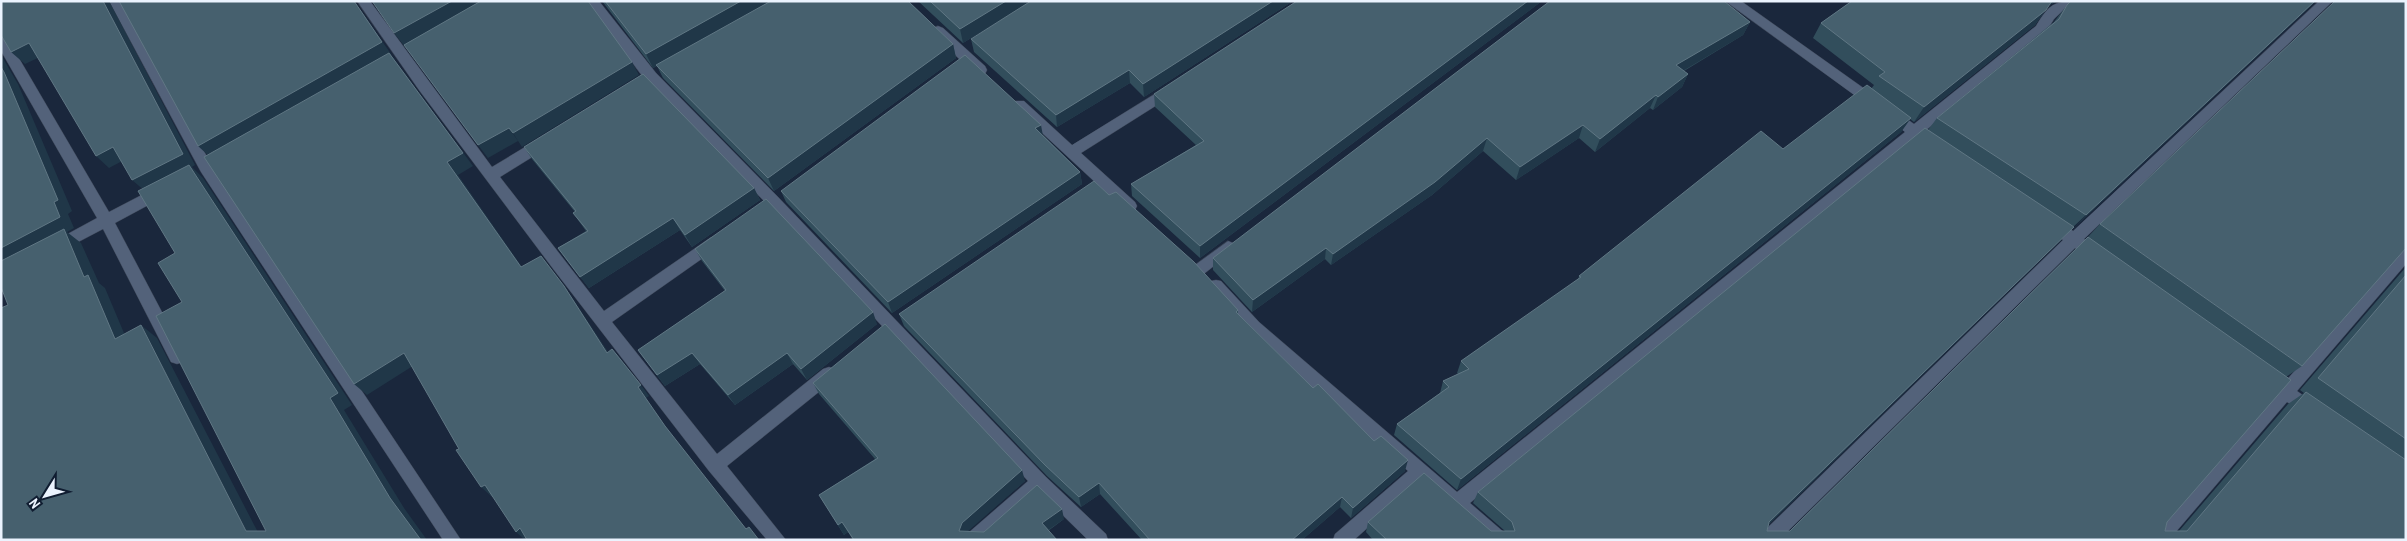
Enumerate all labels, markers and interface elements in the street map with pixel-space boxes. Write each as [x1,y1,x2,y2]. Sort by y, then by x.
north arrow [20,471,70,521]
text: N [25,495,44,513]

